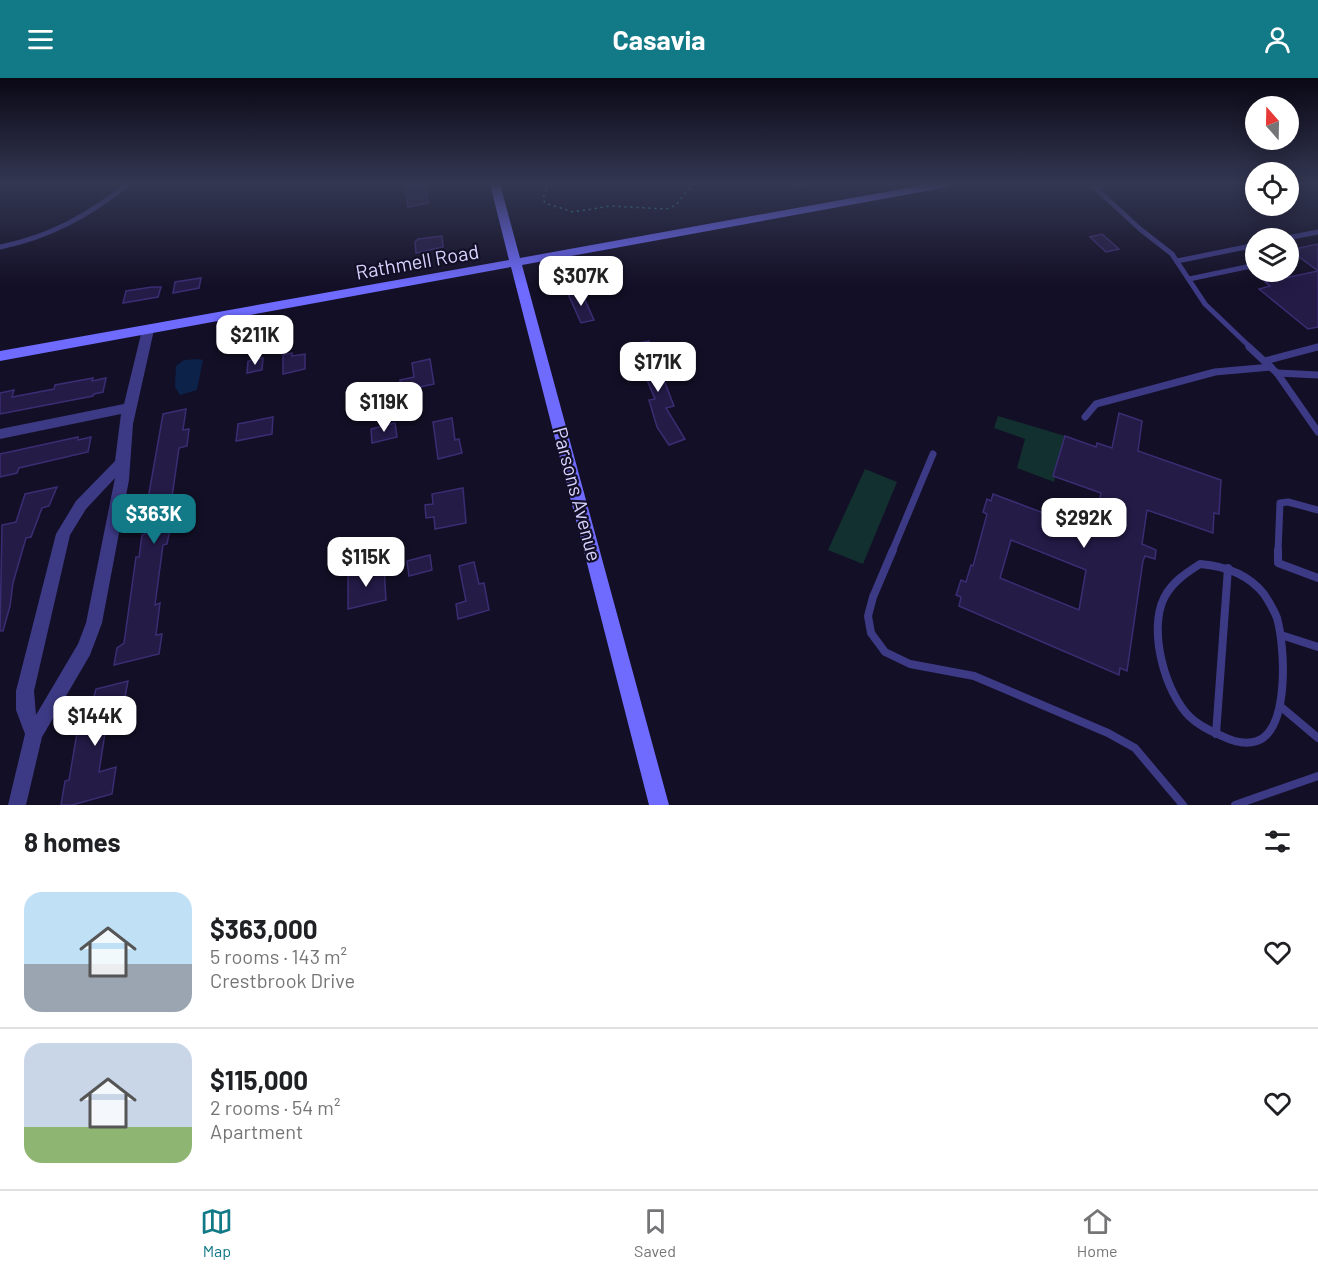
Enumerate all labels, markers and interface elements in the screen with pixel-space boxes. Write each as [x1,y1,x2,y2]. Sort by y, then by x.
icon: menu [24,23,57,56]
text: Casavia [612,23,706,55]
icon: person [1261,23,1294,56]
north arrow [1245,96,1299,150]
map controls [1245,96,1299,282]
button: locate [1245,162,1299,216]
button: layers [1245,228,1299,282]
street label: Rathmell Road [353,238,481,284]
pin: $307K [539,256,623,307]
text: $307K [553,263,609,287]
pin: $211K [213,315,297,366]
text: $211K [230,322,280,346]
pin: $171K [616,342,700,393]
text: $171K [634,349,682,373]
pin: $119K [342,382,426,433]
text: $119K [360,389,408,413]
street label: Parsons Avenue [549,424,607,564]
pin: $363K [112,494,196,545]
pin: $292K [1042,498,1126,549]
text: $363K [126,501,182,525]
text: $292K [1056,505,1112,529]
pin: $115K [324,537,408,588]
text: $115K [341,544,391,568]
pin: $144K [53,696,137,747]
text: $144K [67,703,123,727]
icon: filters [1261,825,1294,858]
text: 8 homes [24,826,121,857]
text: $363,000 [210,913,318,944]
icon: home [72,916,144,988]
icon: heart [1261,936,1294,969]
text: 5 rooms · 143 m² [210,944,347,968]
text: Crestbrook Drive [210,968,355,992]
text: $115,000 [210,1064,308,1095]
icon: home [72,1067,144,1139]
icon: heart [1261,1087,1294,1120]
text: 2 rooms · 54 m² [210,1095,340,1119]
text: Apartment [210,1119,303,1143]
tab: Map [200,1205,233,1260]
tab: Saved [634,1205,676,1260]
tab: Home [1077,1205,1118,1260]

